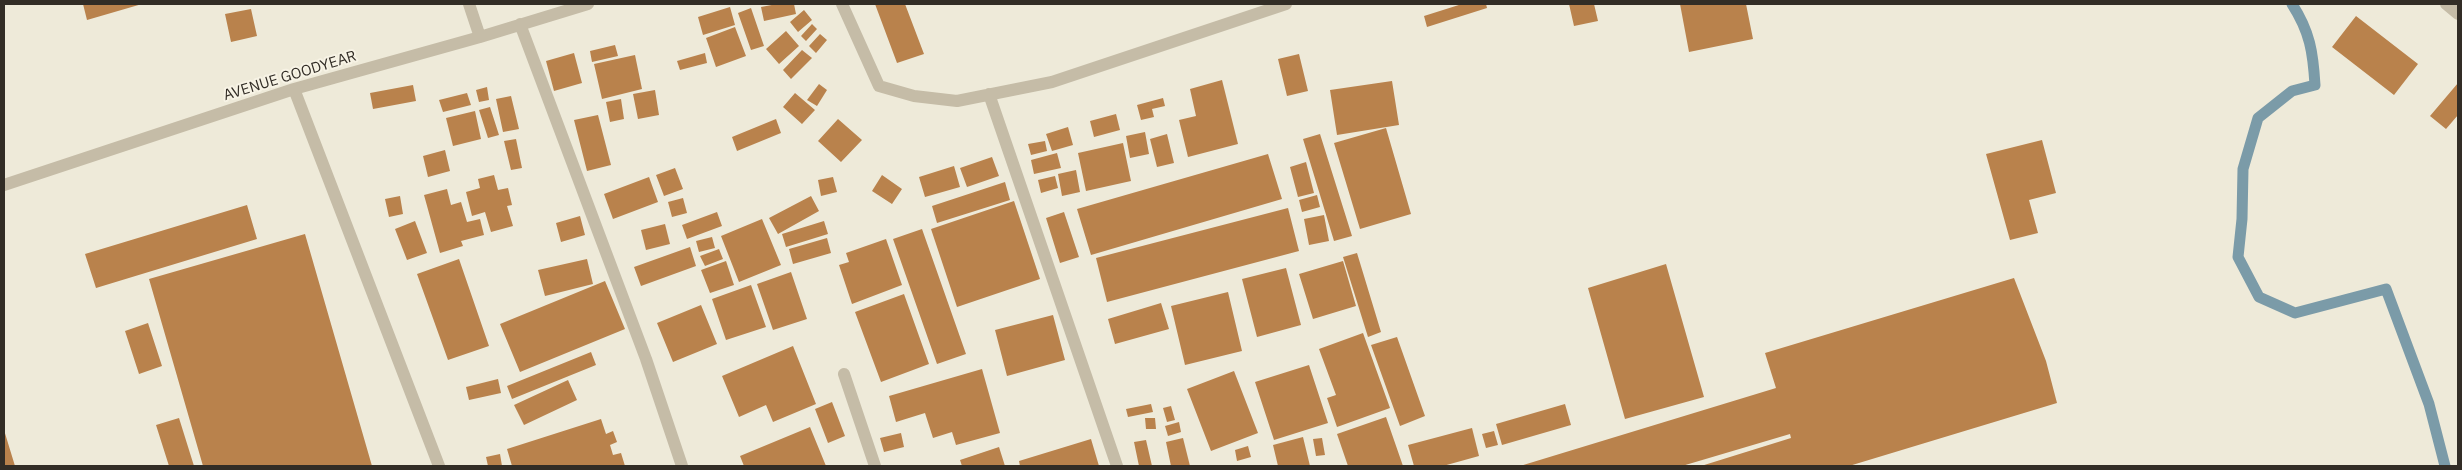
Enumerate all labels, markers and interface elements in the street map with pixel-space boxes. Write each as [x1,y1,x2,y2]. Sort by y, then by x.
street label: AVENUE GOODYEAR [221,47,359,105]

